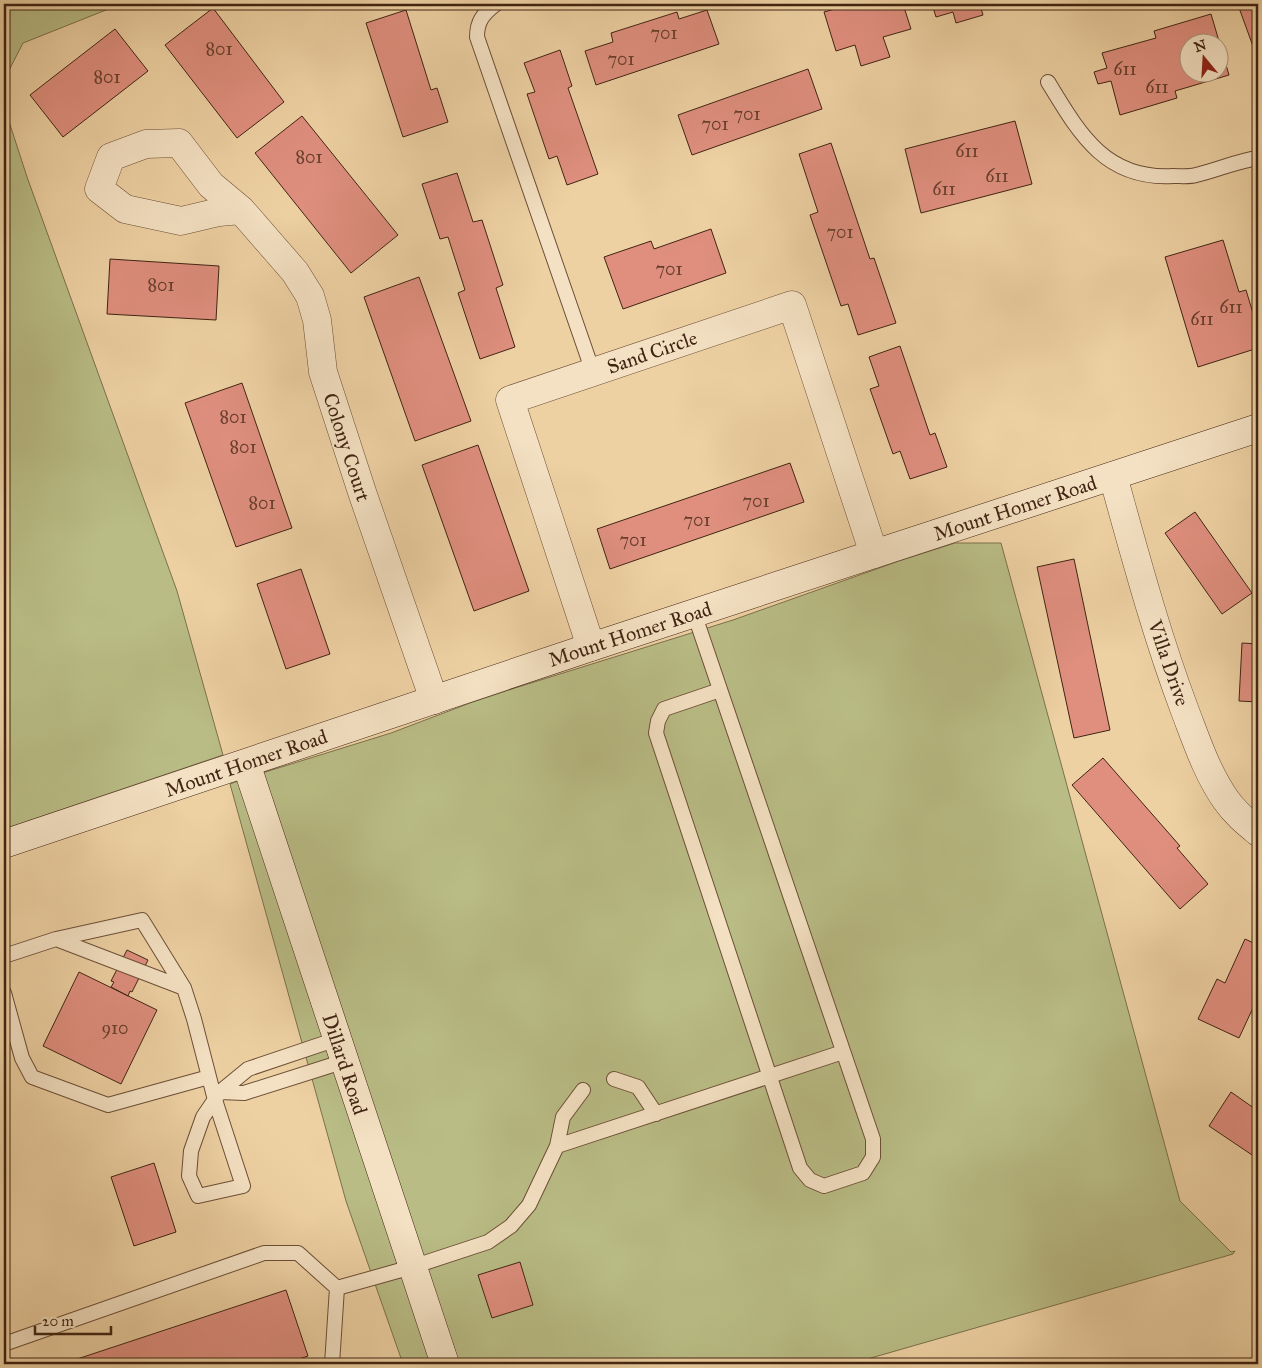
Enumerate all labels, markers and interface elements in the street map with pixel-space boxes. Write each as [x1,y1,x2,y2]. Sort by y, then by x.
house number: 701 [650,22,678,44]
north arrow [1180,32,1230,82]
text: N [1192,36,1209,56]
house number: 801 [206,38,233,60]
house number: 701 [607,48,635,70]
house number: 611 [1113,58,1137,80]
house number: 801 [94,66,121,88]
house number: 611 [1145,76,1169,98]
house number: 701 [733,103,761,125]
house number: 701 [701,113,729,135]
house number: 611 [955,140,979,162]
house number: 801 [296,146,323,168]
house number: 611 [985,165,1009,187]
house number: 611 [932,178,956,200]
house number: 701 [826,221,854,243]
house number: 701 [655,258,683,280]
house number: 801 [148,274,175,296]
house number: 611 [1219,296,1243,318]
house number: 611 [1190,308,1214,330]
street label: Sand Circle [604,325,700,379]
street label: Colony Court [318,390,376,504]
house number: 801 [220,406,247,428]
house number: 801 [230,436,257,458]
street label: Mount Homer Road [930,470,1100,546]
house number: 701 [742,490,770,512]
house number: 801 [249,492,276,514]
house number: 701 [683,509,711,531]
house number: 701 [619,529,647,551]
street label: Mount Homer Road [545,596,715,672]
street label: Villa Drive [1143,616,1195,709]
street label: Mount Homer Road [162,724,330,802]
street label: Dillard Road [317,1010,373,1118]
house number: 910 [101,1017,129,1039]
scale bar [35,1303,111,1335]
text: 20 m [42,1312,74,1330]

